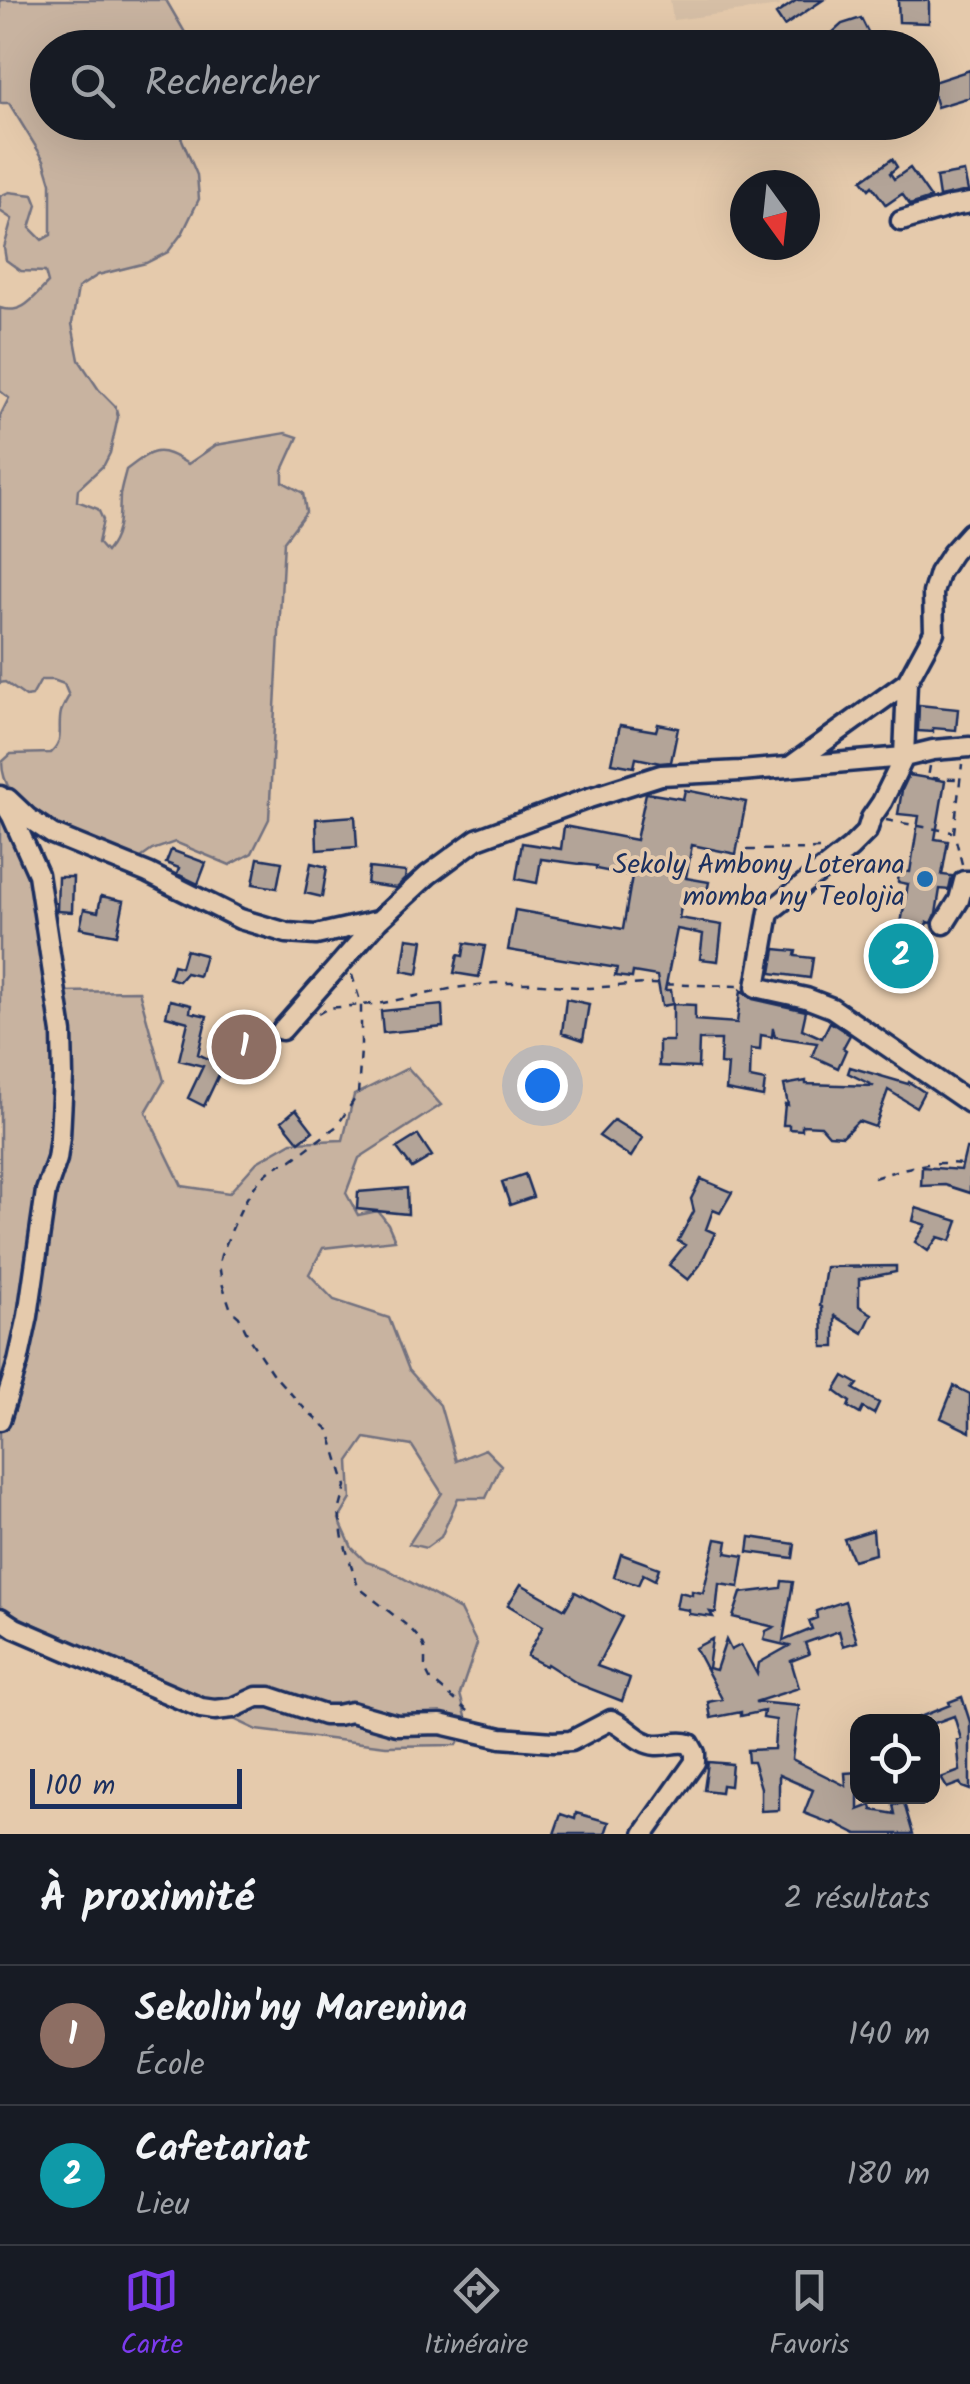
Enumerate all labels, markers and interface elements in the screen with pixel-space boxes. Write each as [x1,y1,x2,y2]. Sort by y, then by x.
search box [30,30,940,140]
text: Rechercher [145,55,318,115]
icon: search [65,58,120,113]
north arrow [730,170,820,260]
place label: Sekoly Ambony Loterana momba ny Teolojia [613,843,905,920]
marker: Sekoly Ambony Loterana momba ny Teolojia [914,868,936,890]
pin: 2 [868,918,934,994]
pin: 1 [212,1010,276,1084]
your location [517,1060,568,1111]
map controls [850,1714,940,1804]
button: locate [850,1714,940,1804]
scale bar [30,1764,242,1808]
text: 100 m [45,1764,115,1809]
text: À proximité [40,1866,254,1933]
text: 2 résultats [784,1874,930,1925]
text: Sekolin'ny Marenina [135,1980,467,2040]
text: 1 [68,2010,77,2061]
text: 140 m [848,2010,930,2061]
text: École [135,2040,205,2091]
text: Cafetariat [135,2120,310,2180]
text: 2 [63,2150,82,2201]
text: 180 m [846,2150,930,2201]
text: Lieu [135,2180,190,2231]
tab: Carte [120,2263,183,2368]
tab: Itinéraire [424,2263,528,2368]
tab: Favoris [769,2263,849,2368]

